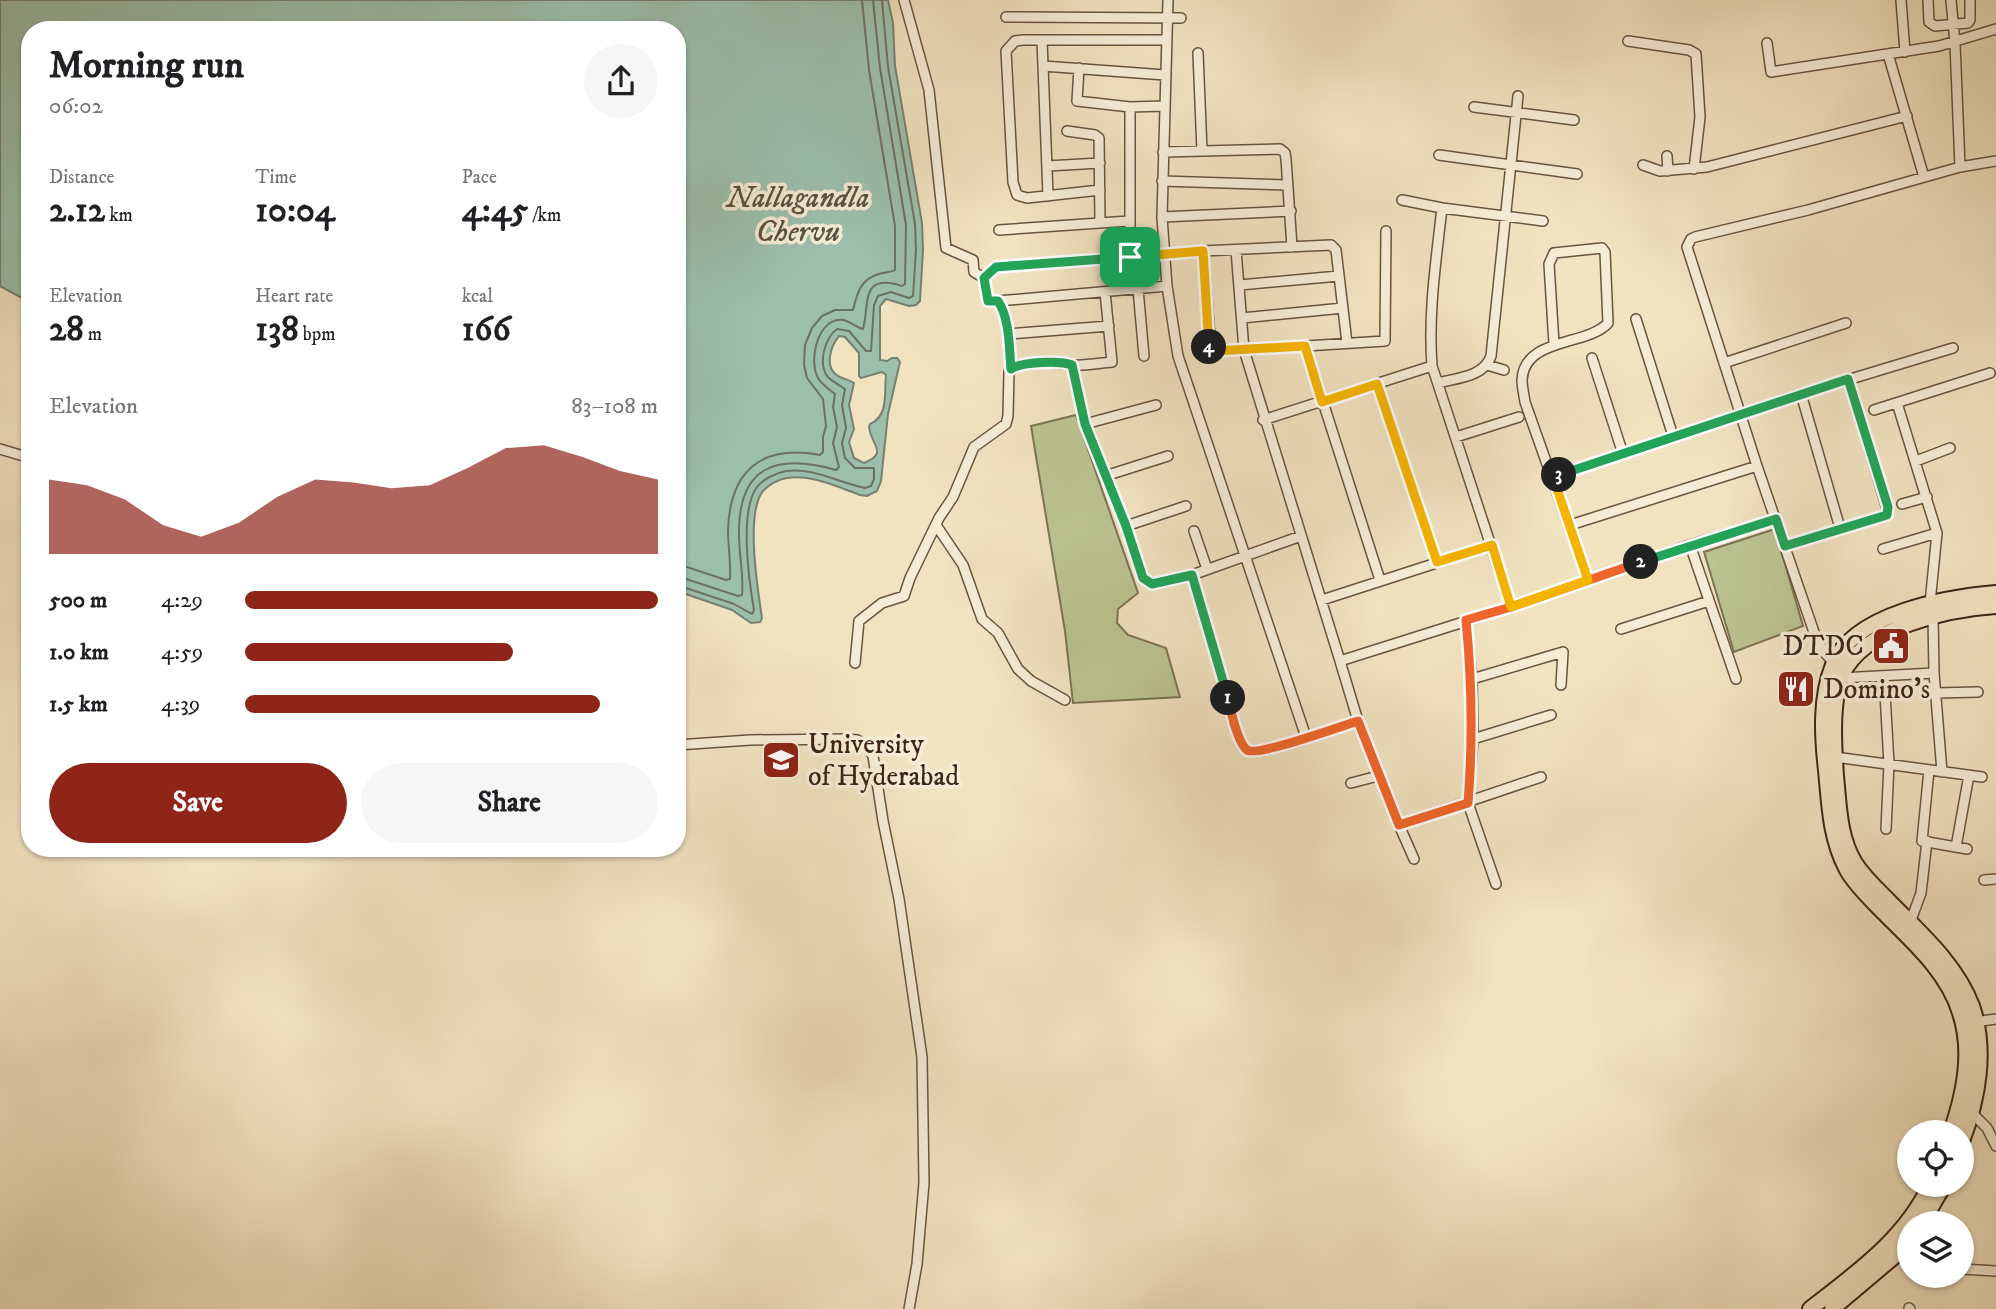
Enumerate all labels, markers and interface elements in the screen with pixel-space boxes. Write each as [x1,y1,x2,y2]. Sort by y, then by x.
text: Morning run [49,42,244,90]
button: share [584,44,658,118]
text: 06:02 [49,92,103,121]
text: Distance [49,166,114,189]
text: Time [255,166,297,189]
text: Pace [462,166,497,189]
water label: Nallagandla Chervu [725,180,869,251]
text: 2.12 [49,189,105,233]
text: 10:04 [255,189,335,233]
text: 4:45 [462,189,528,233]
text: km [105,204,133,227]
text: /km [528,204,561,227]
pin [1100,227,1160,287]
icon: arrive [1111,238,1149,276]
text: Elevation [49,285,123,308]
text: Heart rate [255,285,333,308]
text: kcal [462,285,493,308]
text: 28 [49,308,84,352]
text: 138 [255,308,299,352]
text: 166 [462,308,511,352]
text: m [84,323,102,346]
text: bpm [299,323,336,346]
pin: 4 [1192,330,1226,364]
text: 4 [1203,335,1214,358]
text: Elevation [49,392,138,421]
text: 83–108 m [571,392,658,421]
pin: 3 [1542,458,1576,492]
text: 3 [1555,463,1562,486]
pin: 2 [1624,544,1658,580]
text: 2 [1636,550,1645,573]
text: 500 m [49,586,107,615]
text: 4:29 [161,586,203,615]
public building icon: DTDC [1870,625,1912,667]
place label: DTDC [1782,629,1864,664]
text: 1.0 km [49,638,109,667]
text: 4:59 [161,638,203,667]
restaurant icon: Domino's [1775,668,1817,710]
place label: Domino's [1823,672,1930,707]
pin: 1 [1210,680,1246,716]
text: 1 [1224,686,1231,709]
text: 1.5 km [49,690,108,719]
text: 4:39 [161,690,200,719]
place label: University of Hyderabad [808,727,959,794]
school or university icon: University of Hyderabad [760,739,802,781]
button: Save [49,763,347,843]
button: Share [361,763,658,843]
map controls [1897,1120,1974,1288]
button: locate [1897,1120,1974,1197]
button: layers [1897,1211,1974,1288]

